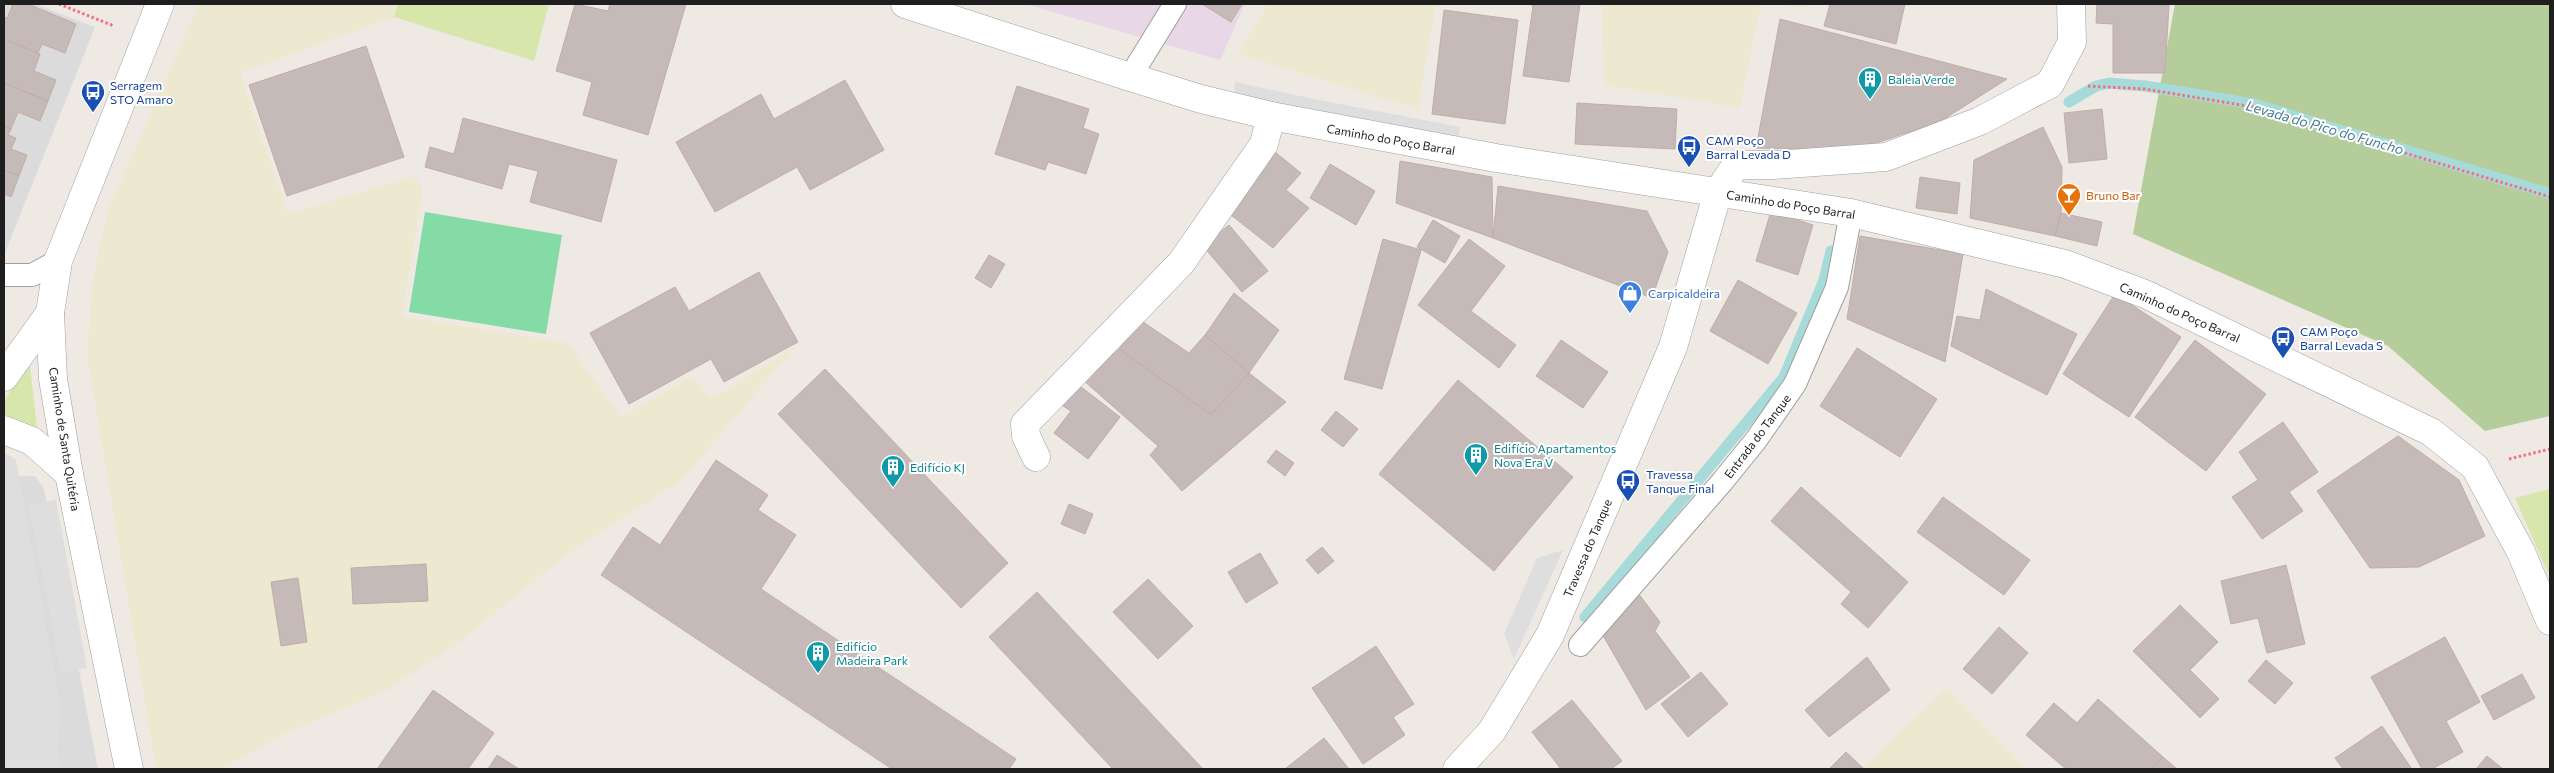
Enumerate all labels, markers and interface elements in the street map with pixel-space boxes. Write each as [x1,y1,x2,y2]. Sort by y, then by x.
building icon: Baleia Verde [1857,66,1883,100]
place label: Baleia Verde [1888,72,1955,86]
place label: Serragem STO Amaro [110,78,173,106]
bus stop icon: Serragem STO Amaro [80,79,106,113]
water label: Levada do Pico do Funcho [2244,96,2406,158]
street label: Caminho do Poço Barral [1326,121,1456,157]
place label: CAM Poço Barral Levada D [1706,133,1791,161]
bus stop icon: CAM Poço Barral Levada D [1676,134,1702,168]
bar icon: Bruno Bar [2056,182,2082,216]
street label: Caminho do Poço Barral [1726,187,1856,221]
place label: Bruno Bar [2086,188,2141,202]
street label: Caminho do Poço Barral [2118,279,2242,345]
shop icon: Carpicaldeira [1617,280,1643,314]
place label: Carpicaldeira [1648,286,1720,300]
place label: CAM Poço Barral Levada S [2300,324,2383,352]
bus stop icon: CAM Poço Barral Levada S [2270,325,2296,359]
street label: Caminho de Santa Quitéria [47,366,83,512]
street label: Entrada do Tanque [1721,391,1793,481]
place label: Edifício Apartamentos Nova Era V [1494,441,1616,469]
building icon: Edifício Apartamentos Nova Era V [1463,442,1489,476]
building icon: Edifício KJ [880,454,906,488]
place label: Edifício KJ [910,460,965,475]
place label: Travessa Tanque Final [1646,467,1714,495]
bus stop icon: Travessa Tanque Final [1615,468,1641,502]
street label: Travessa do Tanque [1560,497,1614,599]
place label: Edifício Madeira Park [836,639,909,667]
building icon: Edifício Madeira Park [805,640,831,674]

